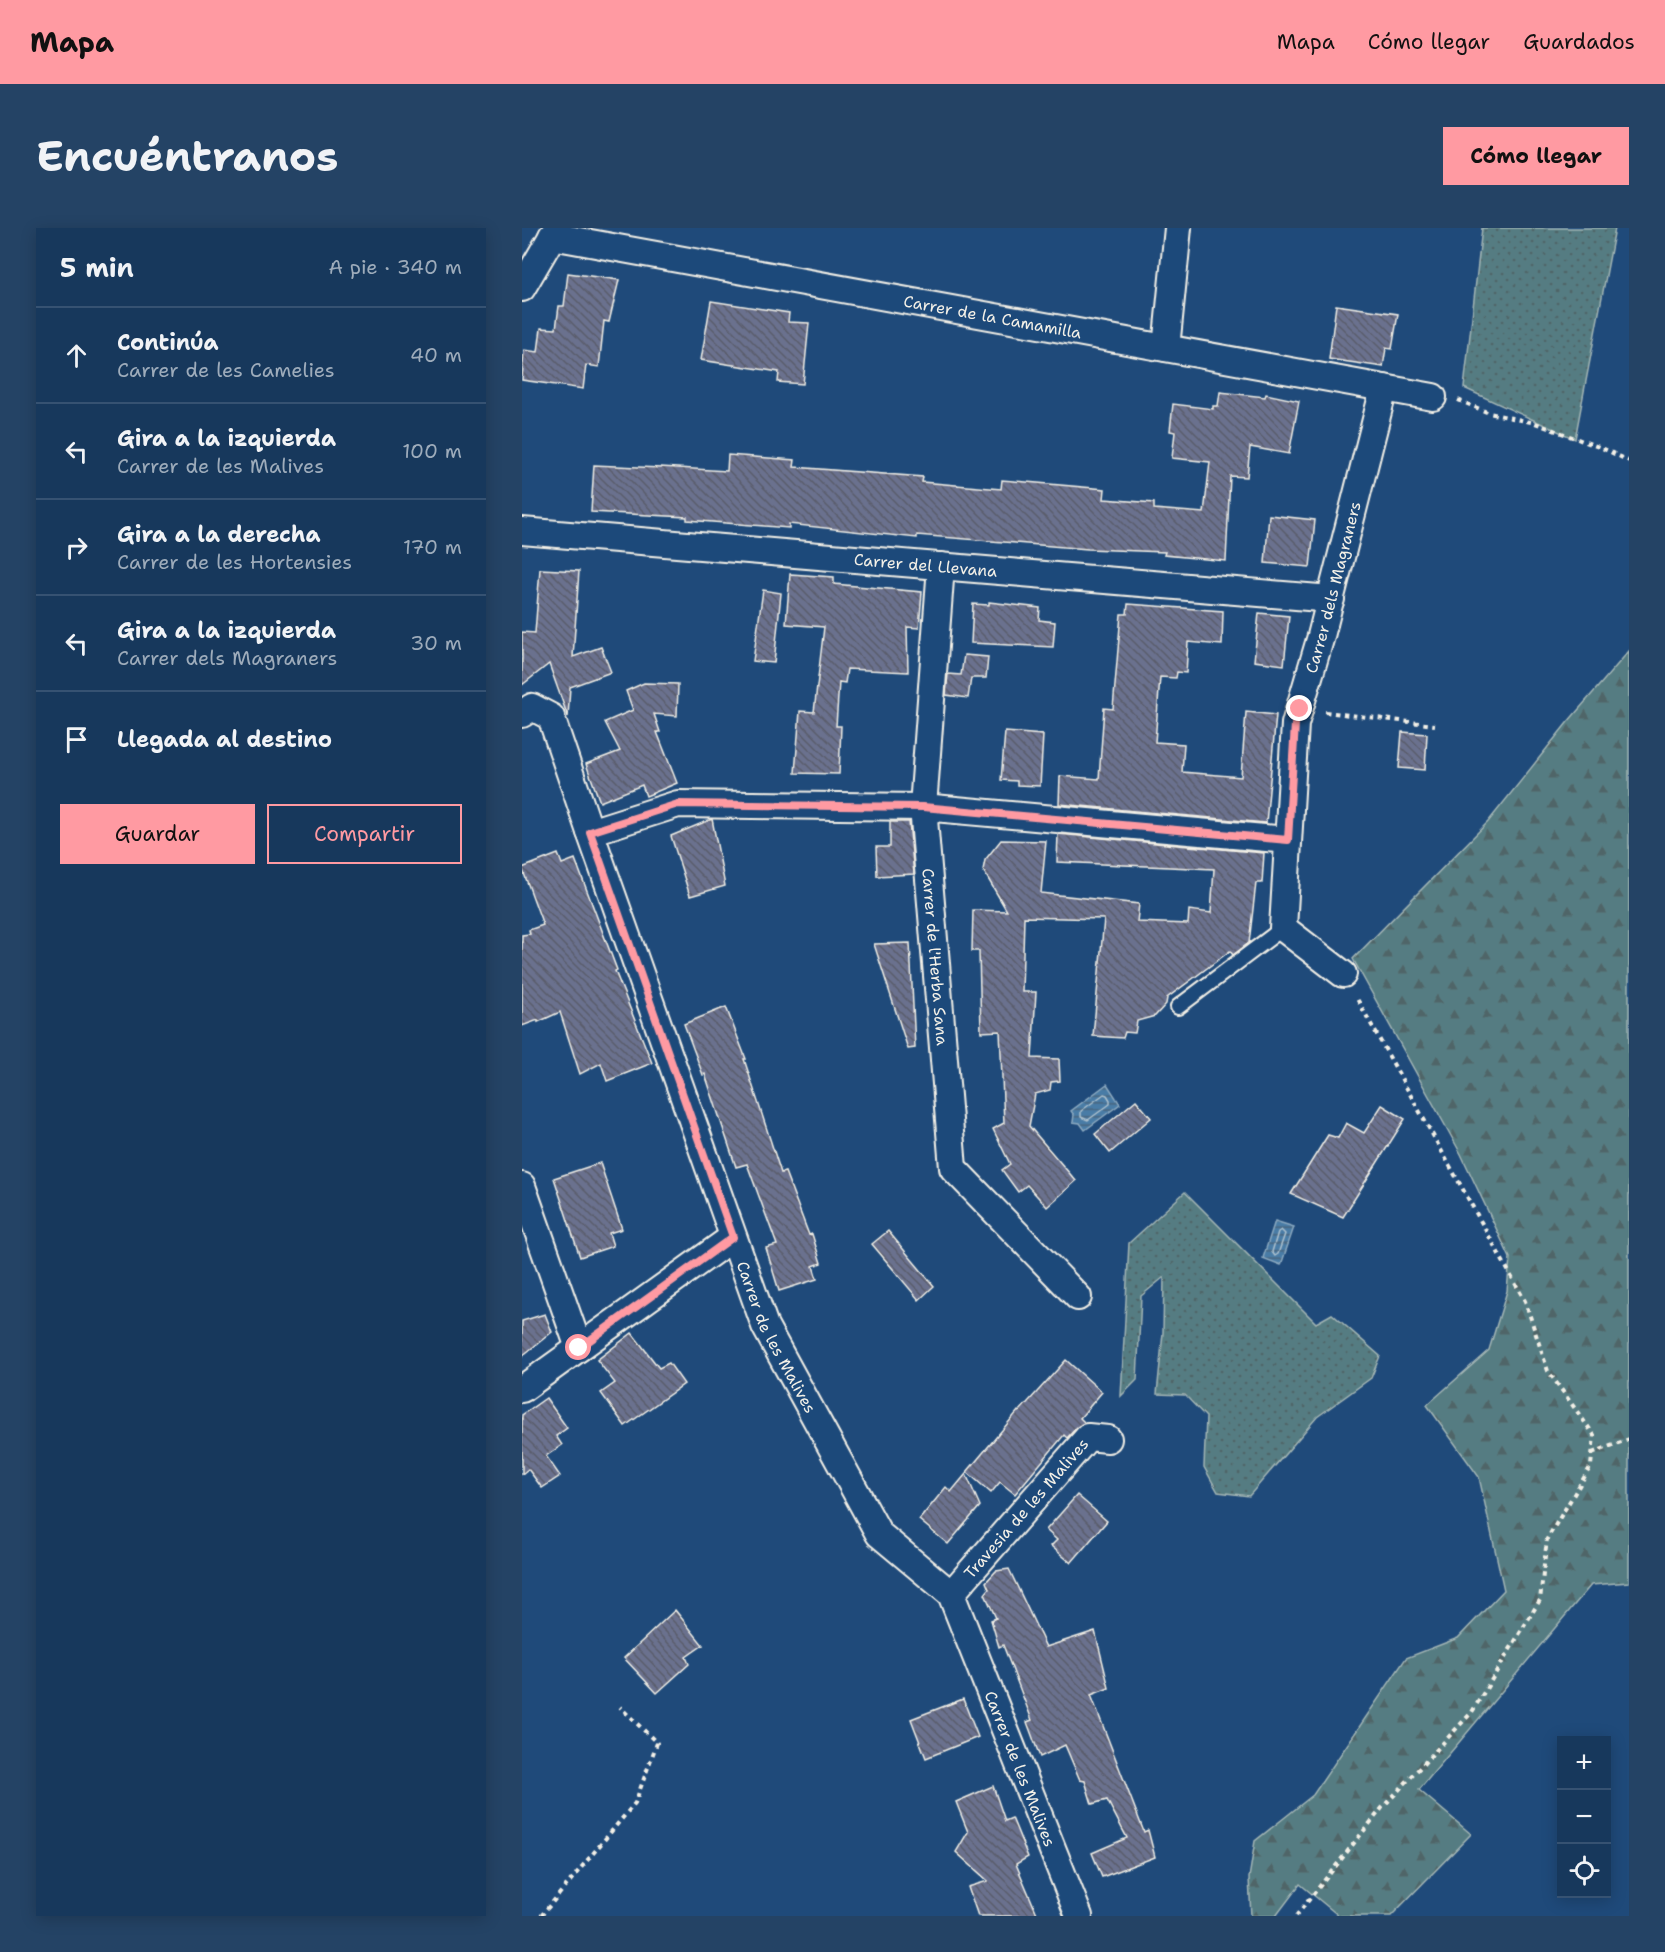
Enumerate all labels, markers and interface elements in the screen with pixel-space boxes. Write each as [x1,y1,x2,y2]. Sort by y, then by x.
text: Mapa [30,23,114,61]
text: Mapa [1277,28,1335,56]
text: Cómo llegar [1368,28,1490,56]
text: Guardados [1523,28,1635,56]
button: Cómo llegar [1443,127,1629,185]
text: Encuéntranos [36,128,338,184]
text: 5 min [60,250,134,285]
text: A pie · 340 m [329,254,462,280]
street label: Carrer de la Camamilla [902,290,1083,344]
text: Continúa [117,328,219,357]
icon: ahead [60,339,93,372]
text: 40 m [410,342,462,368]
text: Carrer de les Camelies [117,357,335,383]
text: Gira a la izquierda [117,424,336,453]
icon: left [60,435,93,468]
text: 100 m [402,438,462,464]
text: Carrer de les Malives [117,453,324,479]
street label: Carrer dels Magraners [1301,499,1366,676]
text: Gira a la derecha [117,520,321,549]
icon: right [60,531,93,564]
text: 170 m [403,534,462,560]
text: Carrer de les Hortensies [117,549,352,575]
street label: Carrer del Llevana [853,549,998,582]
text: Gira a la izquierda [117,616,336,645]
icon: left [60,627,93,660]
text: 30 m [410,630,462,656]
text: Carrer dels Magraners [117,645,337,671]
route end [1286,695,1312,721]
icon: arrive [60,723,93,756]
text: Llegada al destino [117,725,332,754]
button: Guardar [60,804,255,864]
button: Compartir [267,804,462,864]
street label: Carrer de l'Herba Sana [917,867,953,1046]
street label: Carrer de les Malives [732,1258,821,1417]
route start [565,1334,591,1360]
street label: Travesia de les Malives [959,1434,1093,1583]
street label: Carrer de les Malives [980,1688,1060,1850]
map controls [1557,1736,1611,1898]
button: + [1557,1736,1611,1790]
button: − [1557,1790,1611,1844]
button: locate [1557,1844,1611,1898]

